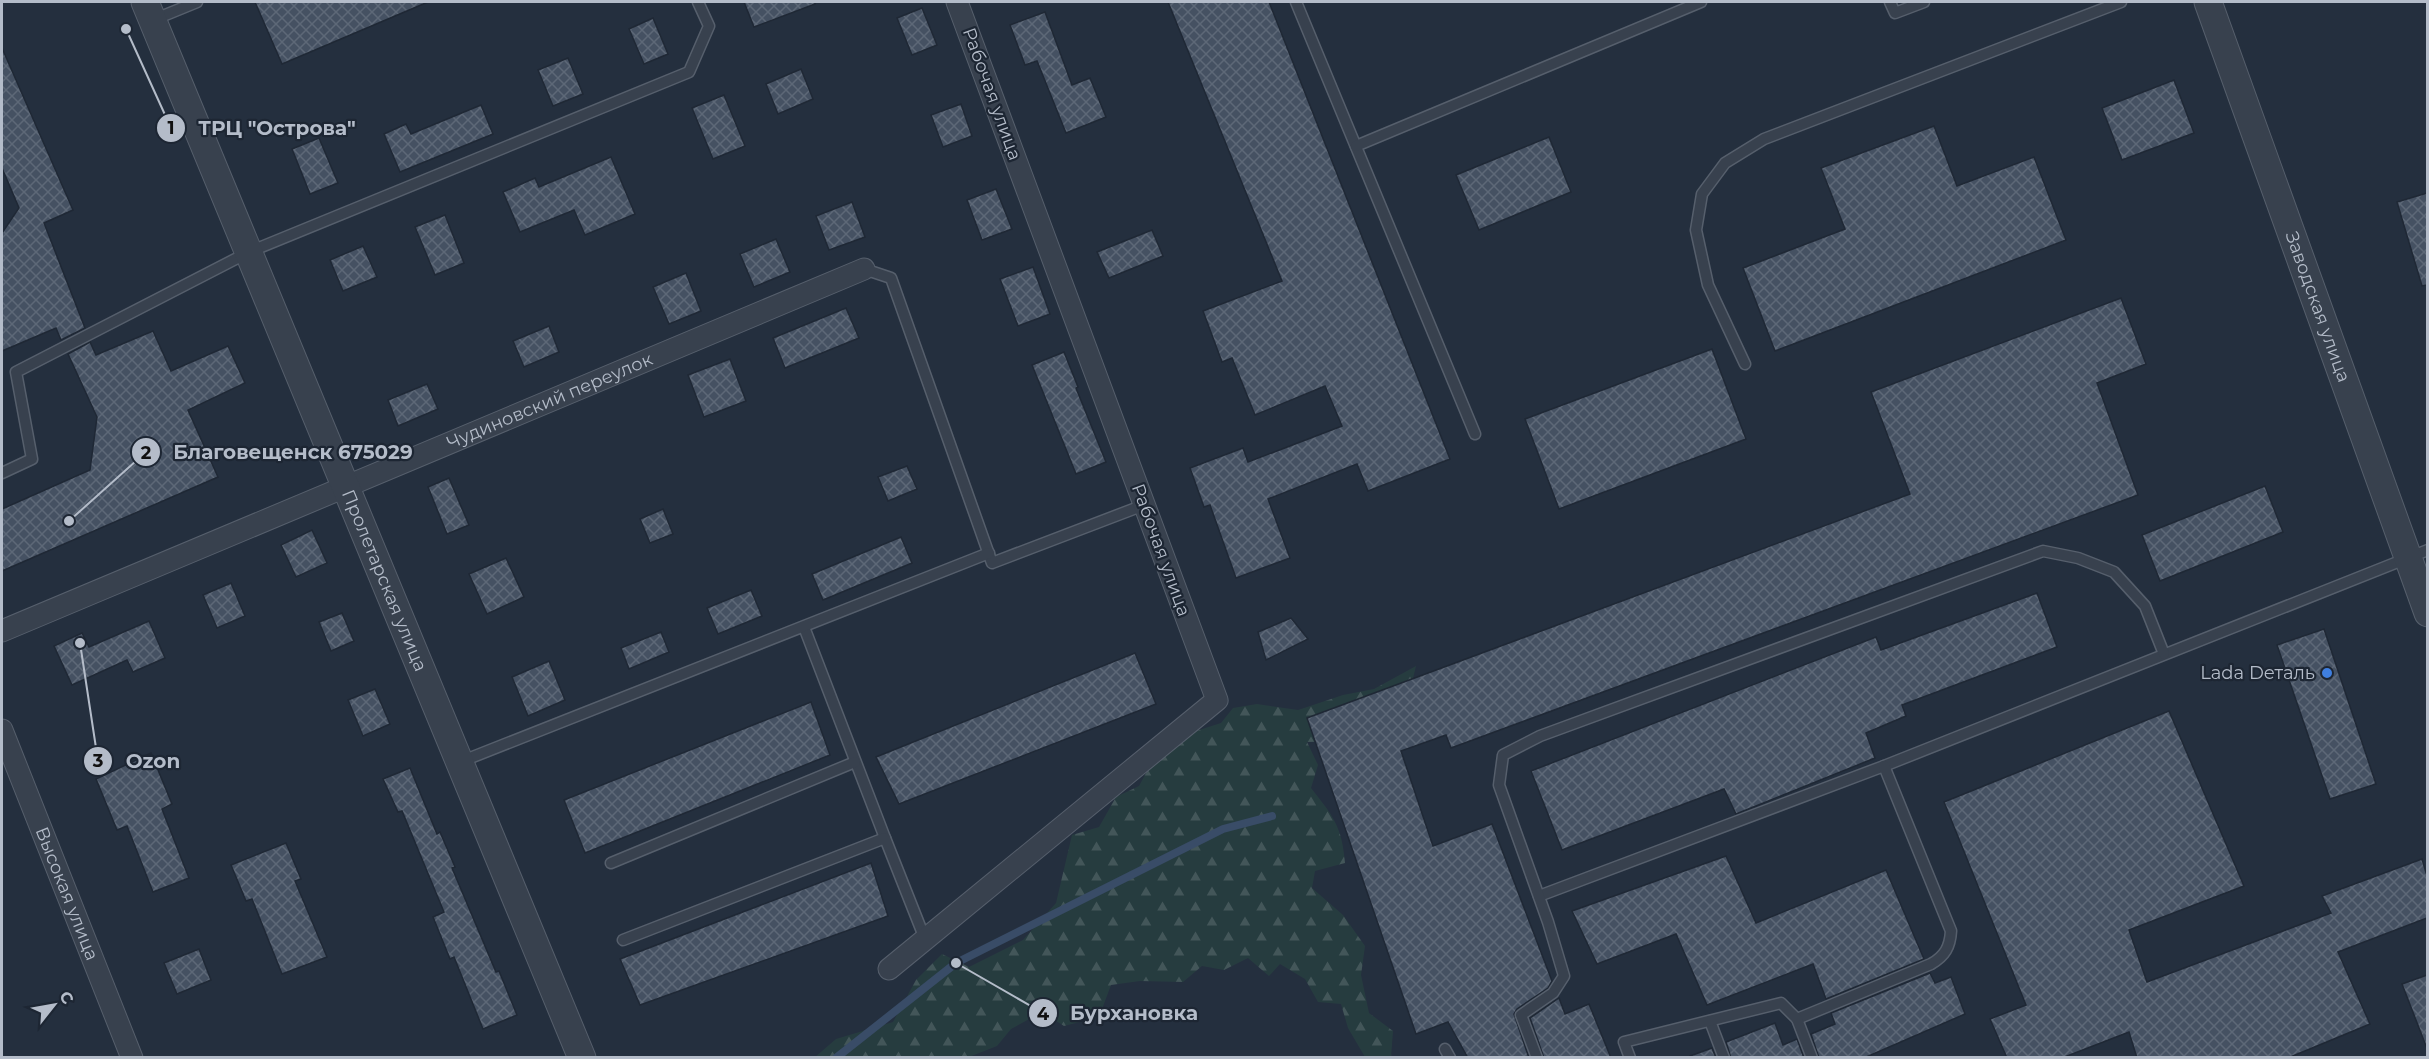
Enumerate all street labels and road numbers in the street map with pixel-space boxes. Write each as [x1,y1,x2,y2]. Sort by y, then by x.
street label: Рабочая улица [958,25,1026,163]
street label: Заводская улица [2281,229,2355,385]
street label: Чудиновский переулок [444,348,656,454]
street label: Рабочая улица [1127,481,1195,619]
street label: Пролетарская улица [337,486,432,675]
street label: Высокая улица [31,824,103,964]

